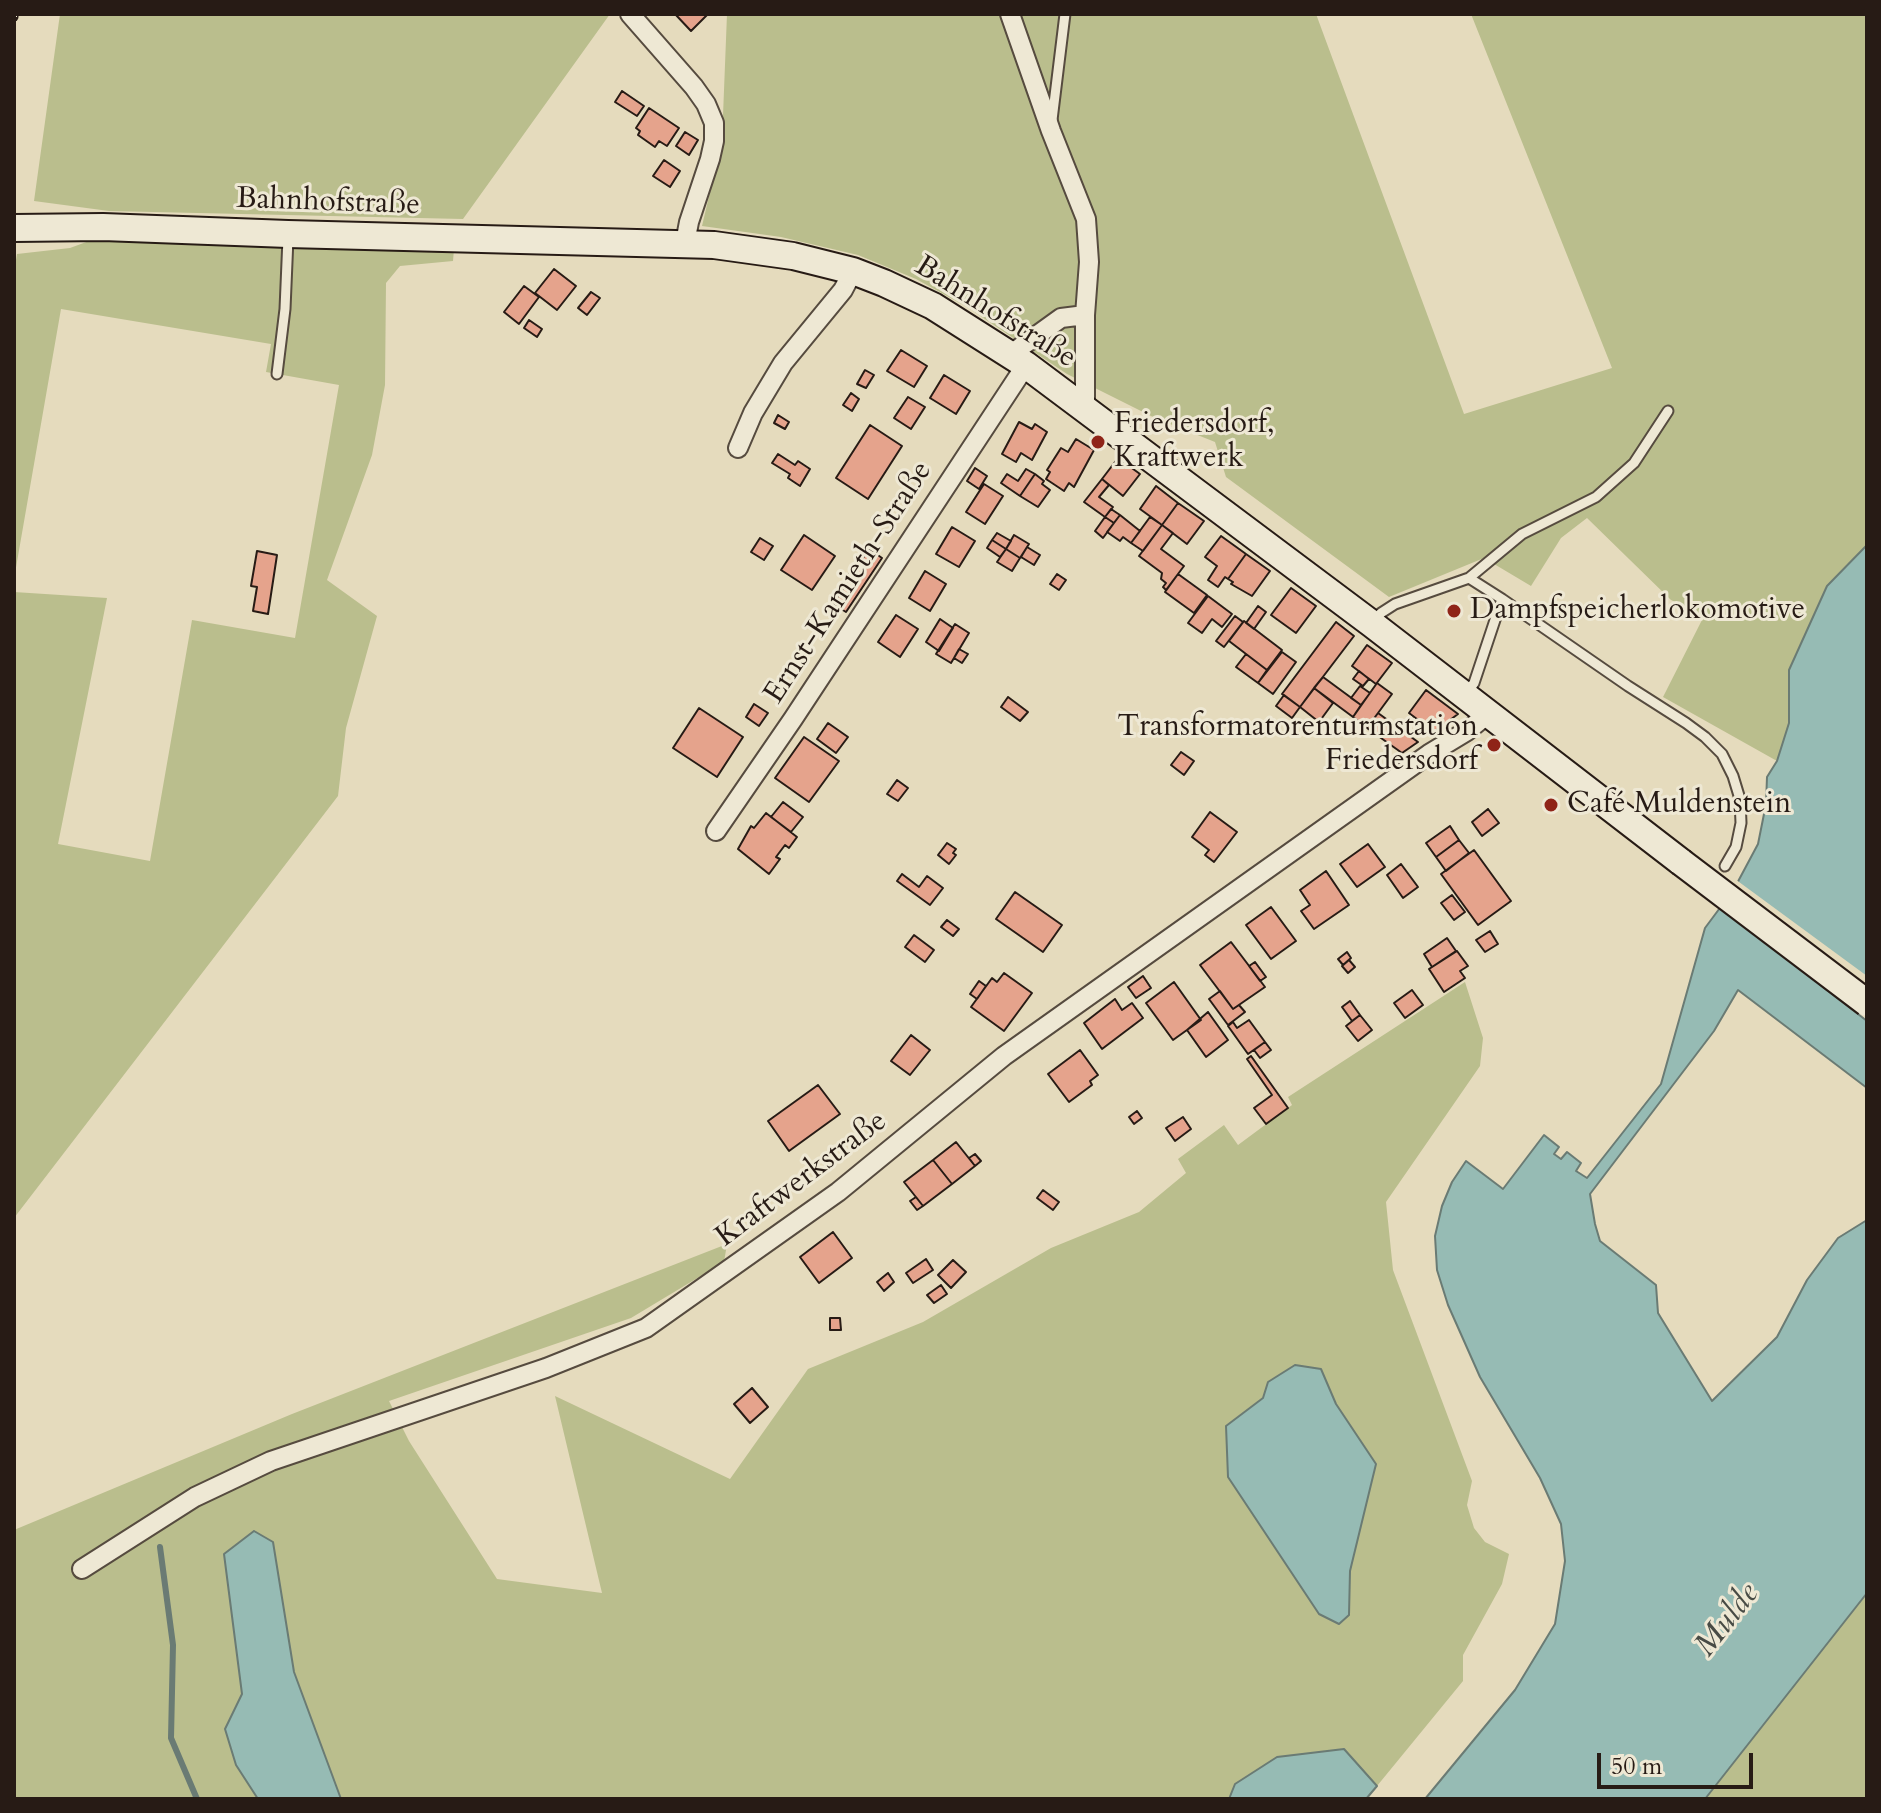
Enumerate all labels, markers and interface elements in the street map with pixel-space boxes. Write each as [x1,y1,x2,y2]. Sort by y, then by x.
street label: Bahnhofstraße [236,182,420,224]
street label: Bahnhofstraße [908,249,1082,377]
place label: Friedersdorf, Kraftwerk [1114,407,1275,478]
marker: Friedersdorf, Kraftwerk [1089,433,1107,451]
street label: Ernst-Kamieth-Straße [757,455,941,711]
place label: Dampfspeicherlokomotive [1470,593,1805,629]
marker: Dampfspeicherlokomotive [1445,602,1463,620]
place label: Transformatorenturmstation Friedersdorf [1117,710,1478,780]
marker: Transformatorenturmstation Friedersdorf [1485,736,1503,754]
place label: Café Muldenstein [1567,787,1791,823]
marker: Café Muldenstein [1542,796,1560,814]
street label: Kraftwerkstraße [710,1104,894,1256]
water label: Mulde [1688,1577,1768,1665]
scale bar [1601,1737,1757,1787]
text: 50 m [1611,1750,1662,1783]

